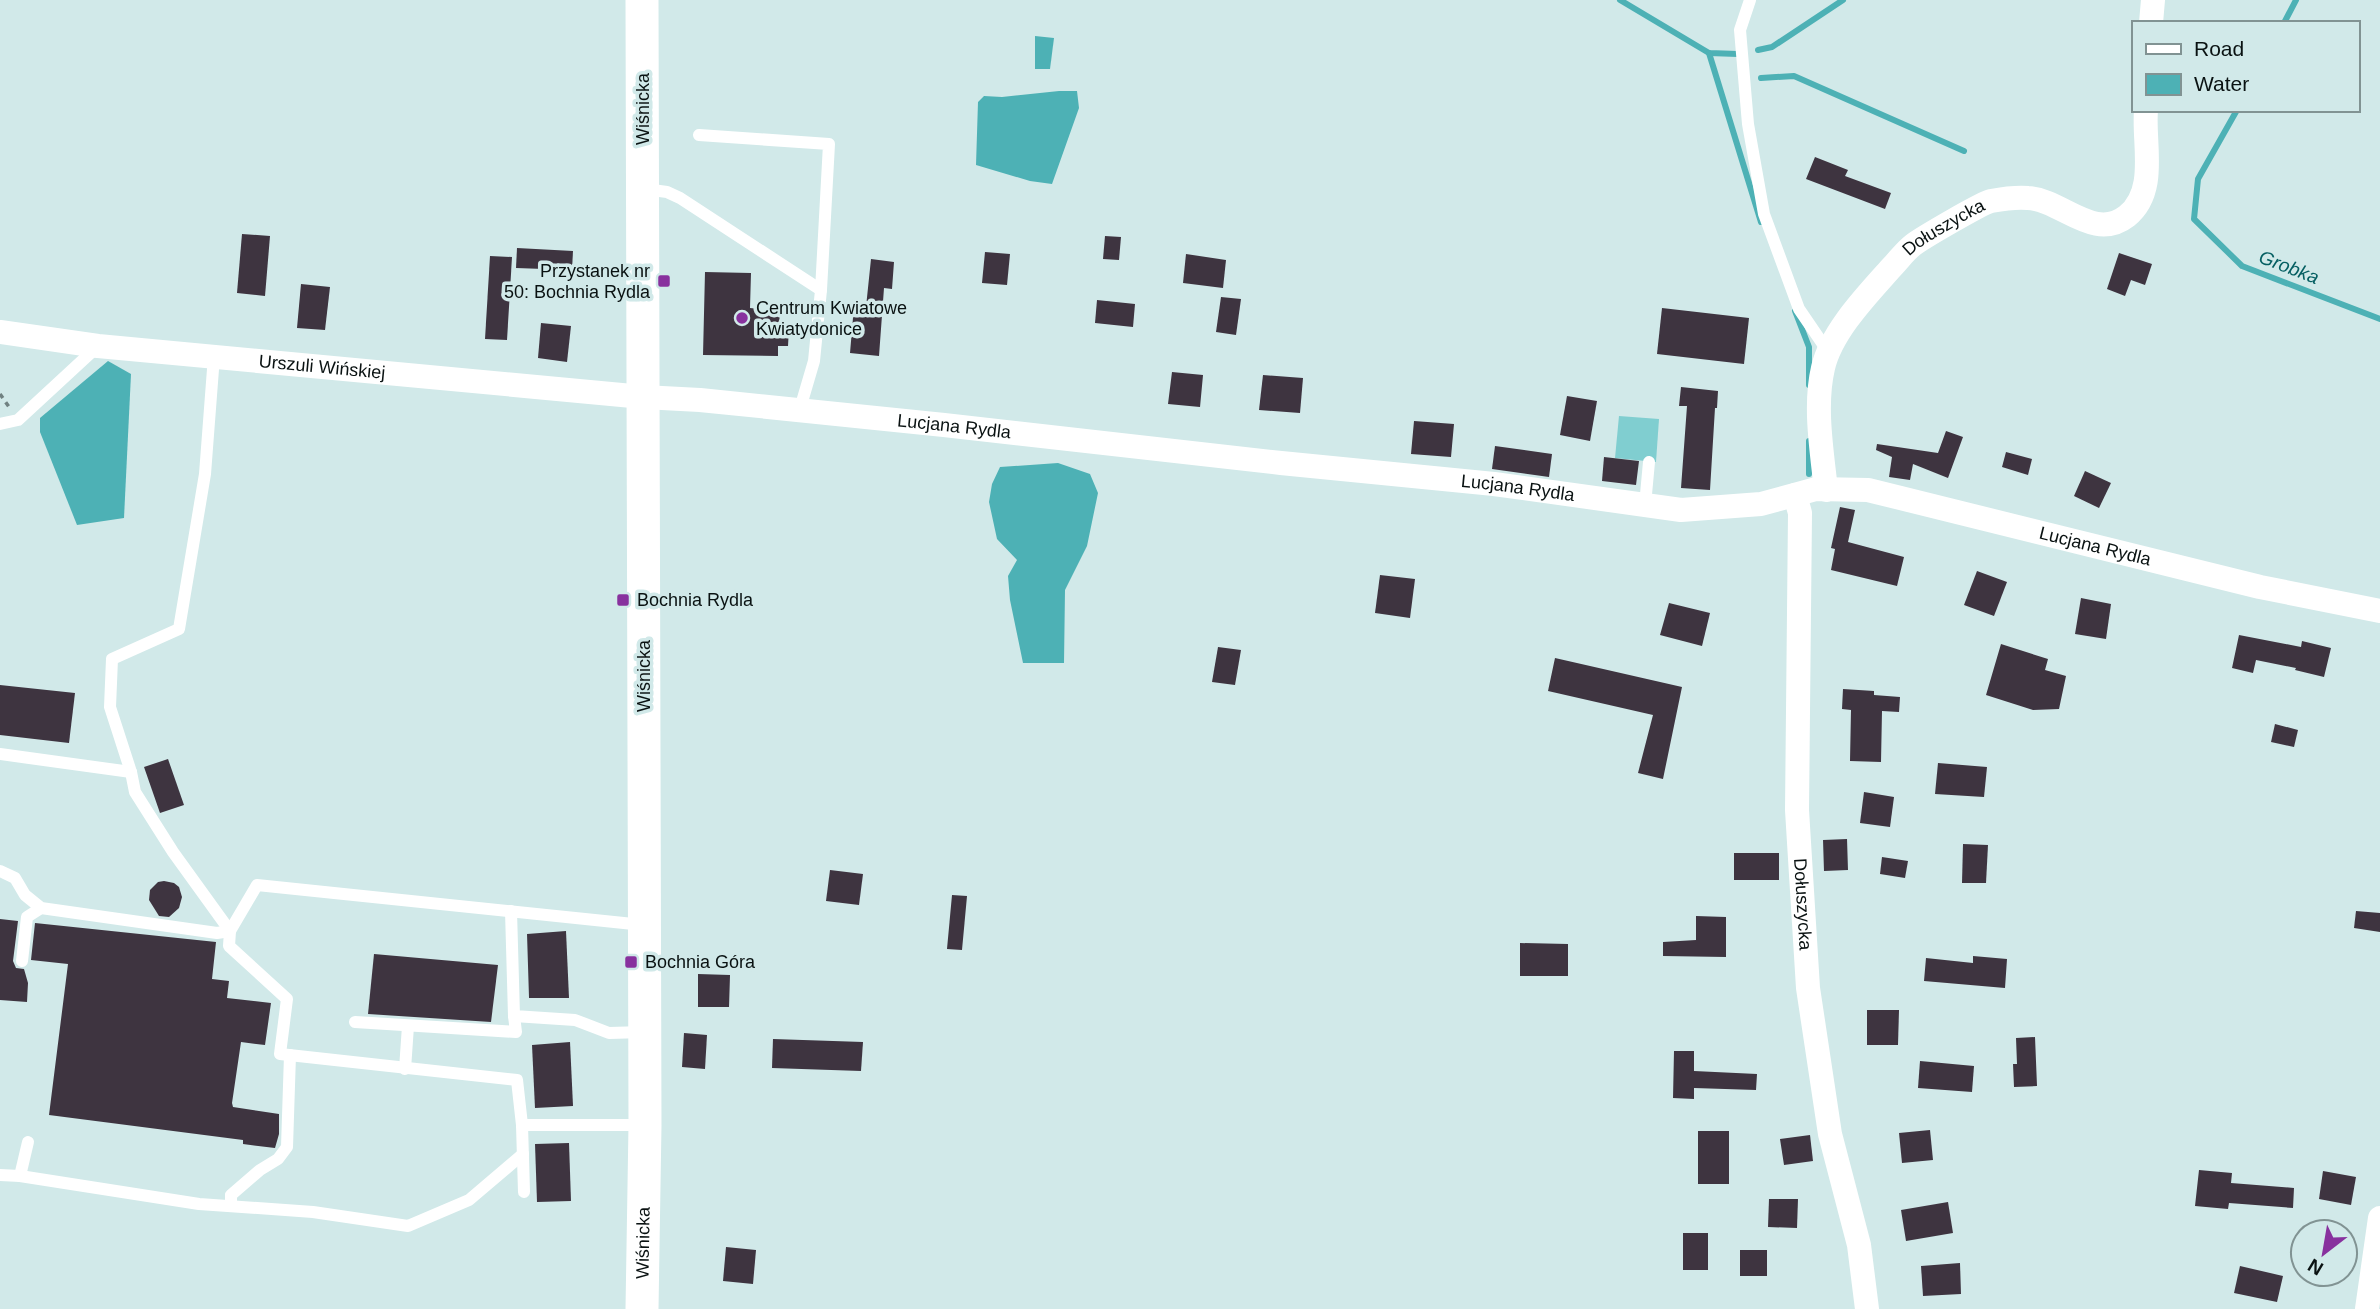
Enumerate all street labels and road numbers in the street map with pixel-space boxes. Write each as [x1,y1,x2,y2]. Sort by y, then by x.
street label: Wiśnicka [633,72,653,145]
street label: Dołuszycka [1898,195,1989,259]
street label: Urszuli Wińskiej [258,351,386,383]
street label: Lucjana Rydla [896,410,1013,443]
street label: Lucjana Rydla [1460,471,1577,505]
street label: Lucjana Rydla [2037,523,2154,570]
street label: Wiśnicka [634,639,654,712]
street label: Dołuszycka [1790,858,1816,952]
street label: Wiśnicka [632,1206,654,1279]

